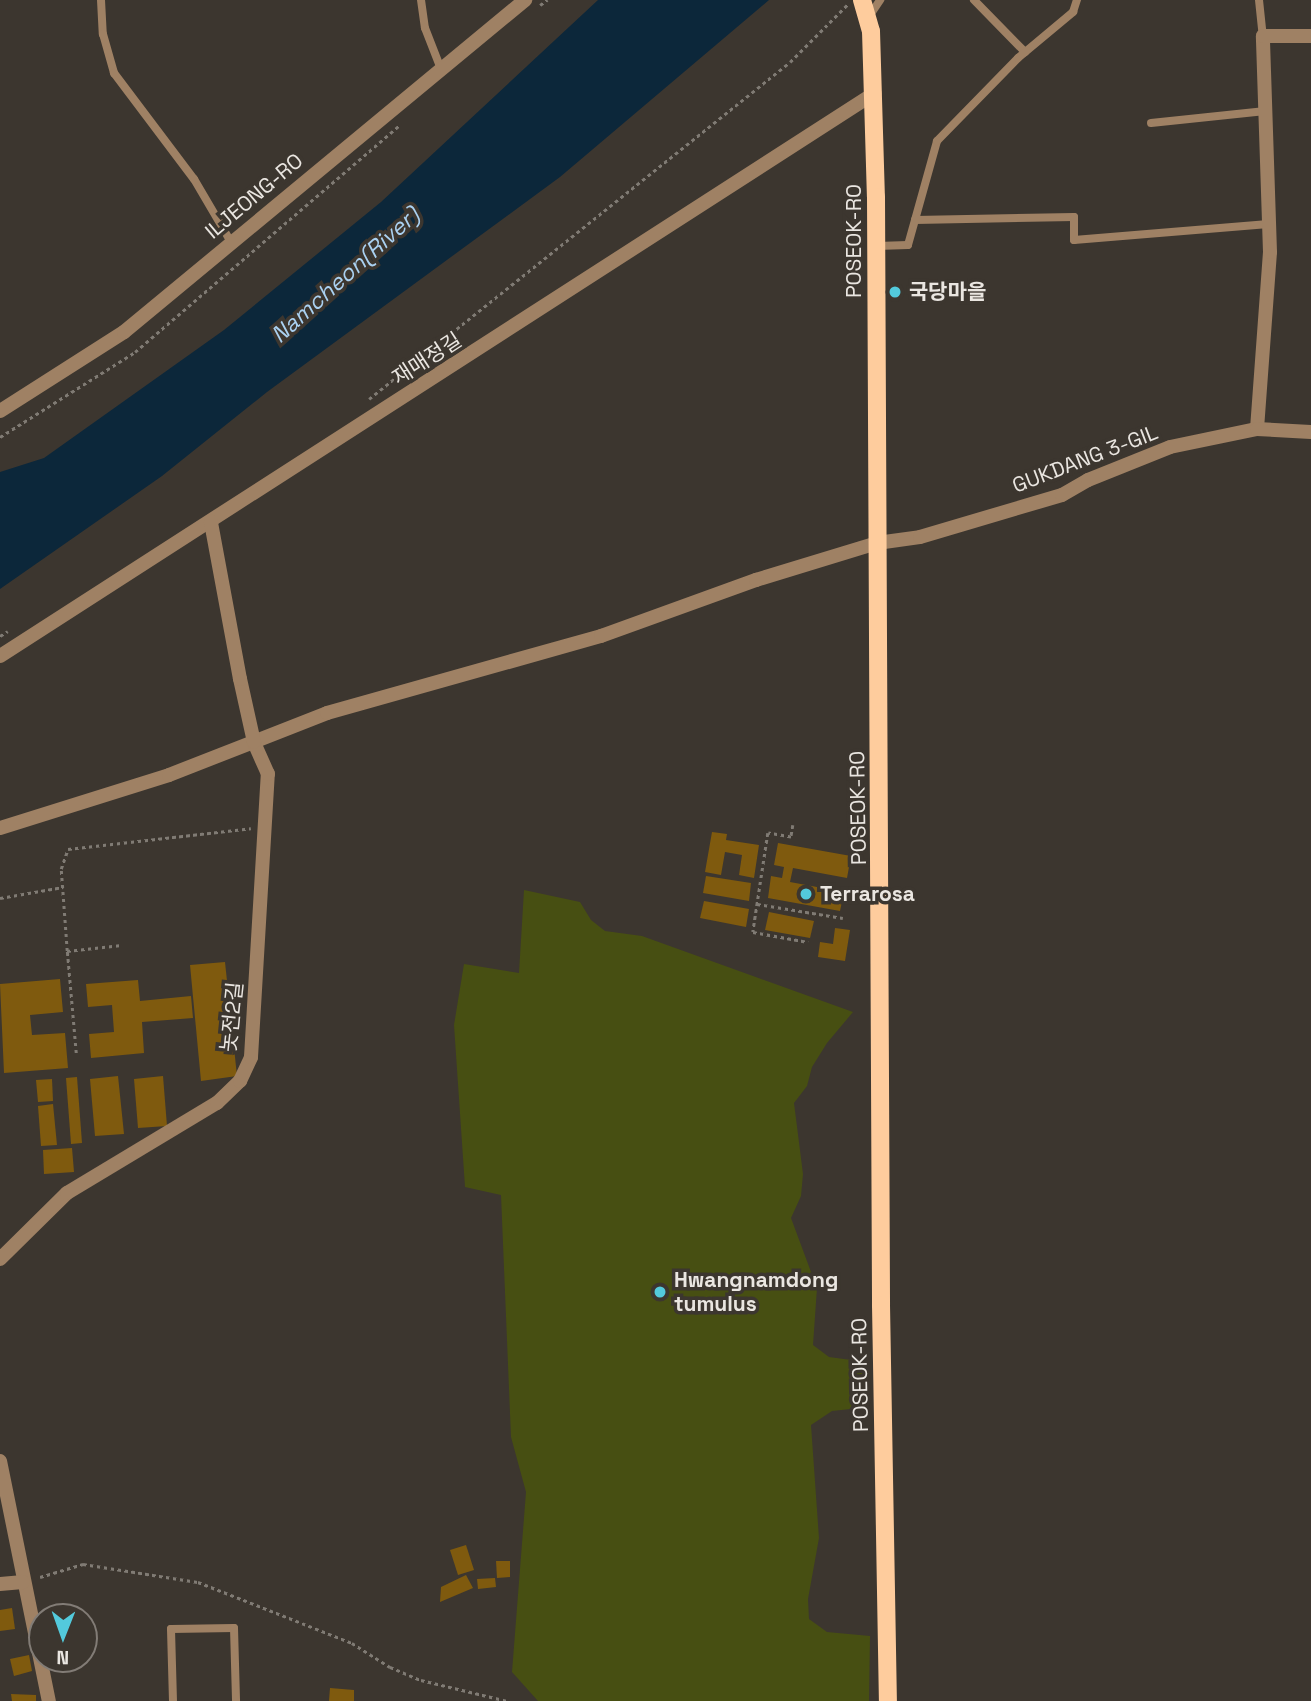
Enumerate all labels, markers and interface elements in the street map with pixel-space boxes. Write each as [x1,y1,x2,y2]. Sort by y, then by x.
street label: ILJEONG-RO [200,148,308,244]
street label: POSEOK-RO [841,184,867,298]
water label: Namcheon(River) [265,201,425,349]
place label: 국당마을 [909,279,986,305]
marker: 국당마을 [887,284,903,300]
street label: 재매정길 [388,327,466,391]
street label: GUKDANG 3-GIL [1009,420,1161,498]
street label: POSEOK-RO [844,751,872,865]
place label: Terrarosa [820,881,915,907]
marker: Terrarosa [798,886,814,902]
street label: 놋전2길 [216,981,248,1053]
place label: Hwangnamdong tumulus [674,1267,838,1317]
marker: Hwangnamdong tumulus [652,1284,668,1300]
street label: POSEOK-RO [846,1318,874,1432]
north arrow [28,1603,98,1673]
text: N [56,1645,69,1670]

